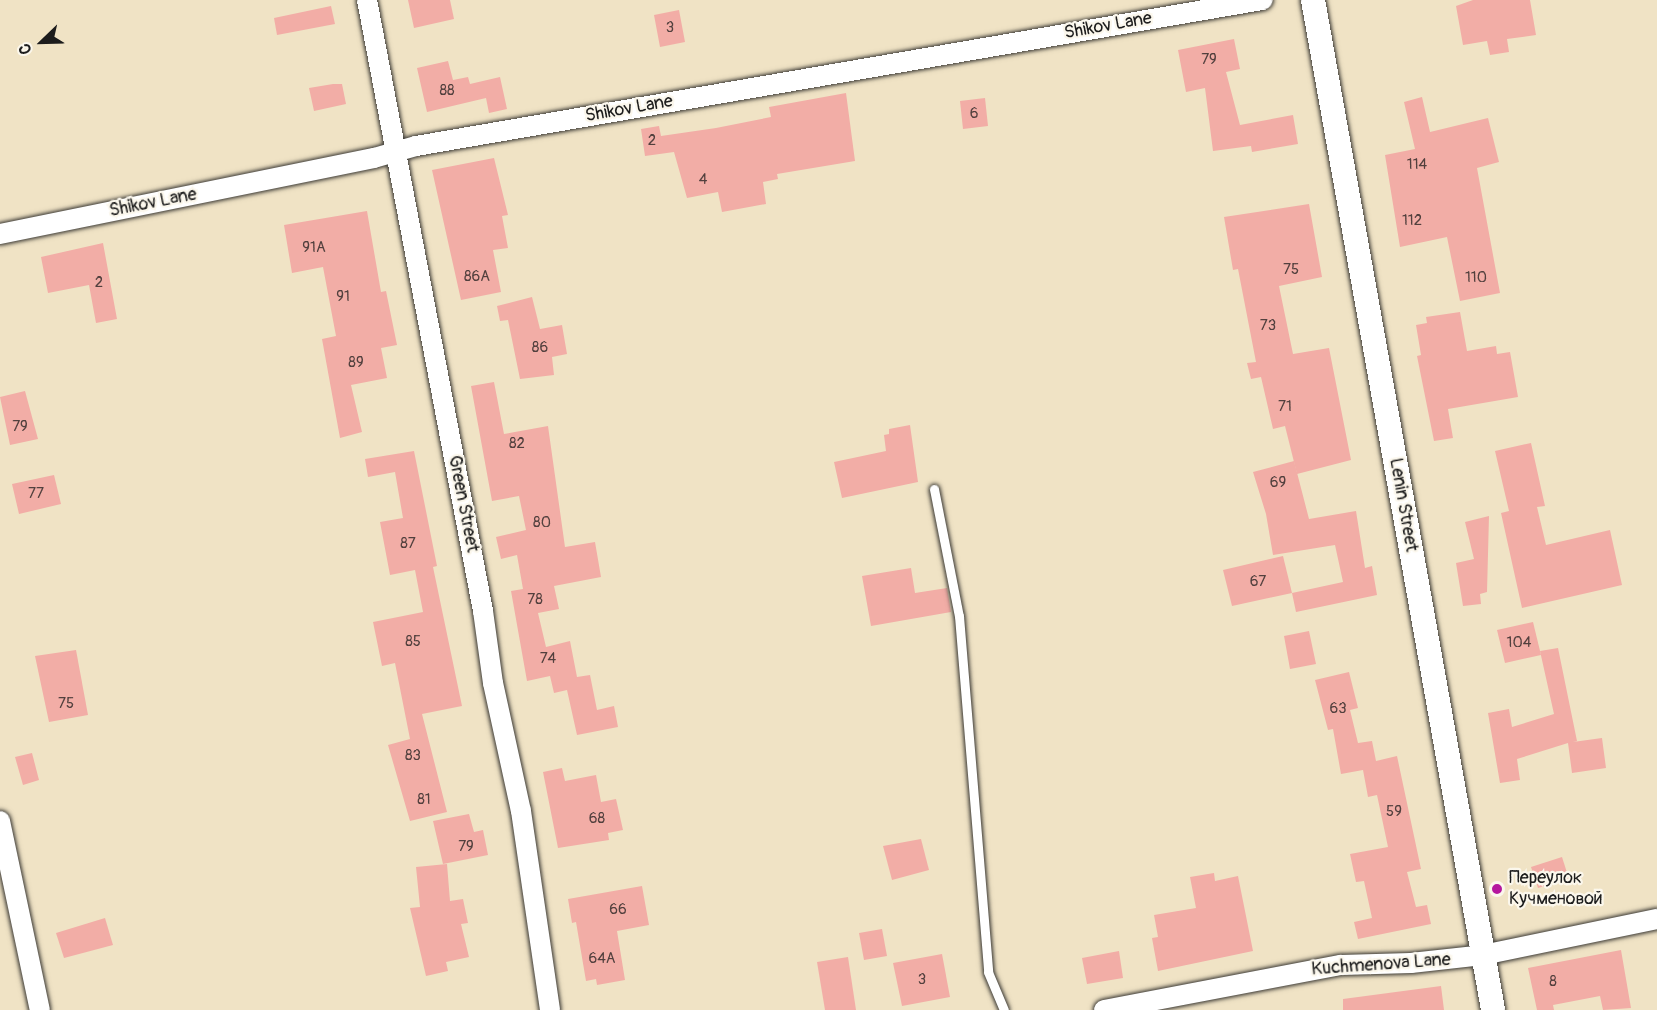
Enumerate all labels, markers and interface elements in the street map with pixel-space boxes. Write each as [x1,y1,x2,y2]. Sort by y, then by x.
street label: Shikov Lane [1063,8,1153,44]
north arrow [12,12,72,72]
house number: 3 [666,19,674,37]
text: С [14,41,37,57]
house number: 79 [1201,51,1217,69]
house number: 88 [439,82,455,100]
street label: Shikov Lane [584,91,674,127]
house number: 6 [970,105,978,123]
house number: 2 [648,132,656,150]
house number: 114 [1407,156,1427,174]
house number: 4 [699,171,707,189]
street label: Shikov Lane [107,184,199,222]
house number: 112 [1402,212,1422,230]
house number: 91А [302,239,326,257]
house number: 75 [1283,261,1299,279]
house number: 86А [464,268,490,286]
house number: 110 [1465,269,1487,287]
house number: 2 [95,274,103,292]
house number: 91 [336,288,350,306]
house number: 73 [1260,317,1276,335]
house number: 86 [532,339,548,357]
house number: 89 [348,354,364,372]
house number: 71 [1278,398,1292,416]
house number: 79 [12,418,28,436]
house number: 82 [509,435,525,453]
street label: Green Street [443,454,483,554]
street label: Lenin Street [1384,456,1422,554]
house number: 69 [1270,474,1286,492]
house number: 77 [28,485,44,503]
house number: 80 [533,514,551,532]
house number: 87 [400,535,416,553]
house number: 67 [1250,573,1266,591]
house number: 78 [527,591,543,609]
house number: 85 [405,633,421,651]
house number: 104 [1507,634,1531,652]
house number: 74 [540,650,556,668]
house number: 75 [58,695,74,713]
house number: 63 [1329,700,1347,718]
house number: 83 [405,747,421,765]
house number: 81 [417,791,431,809]
house number: 59 [1386,803,1402,821]
house number: 68 [589,810,605,828]
house number: 79 [458,838,474,856]
place label: Переулок Кучменовой [1509,868,1603,910]
marker: Переулок Кучменовой [1490,882,1504,896]
house number: 66 [609,901,627,919]
street label: Kuchmenova Lane [1311,949,1451,981]
house number: 64А [588,950,616,968]
house number: 3 [918,971,926,989]
house number: 8 [1549,973,1557,991]

